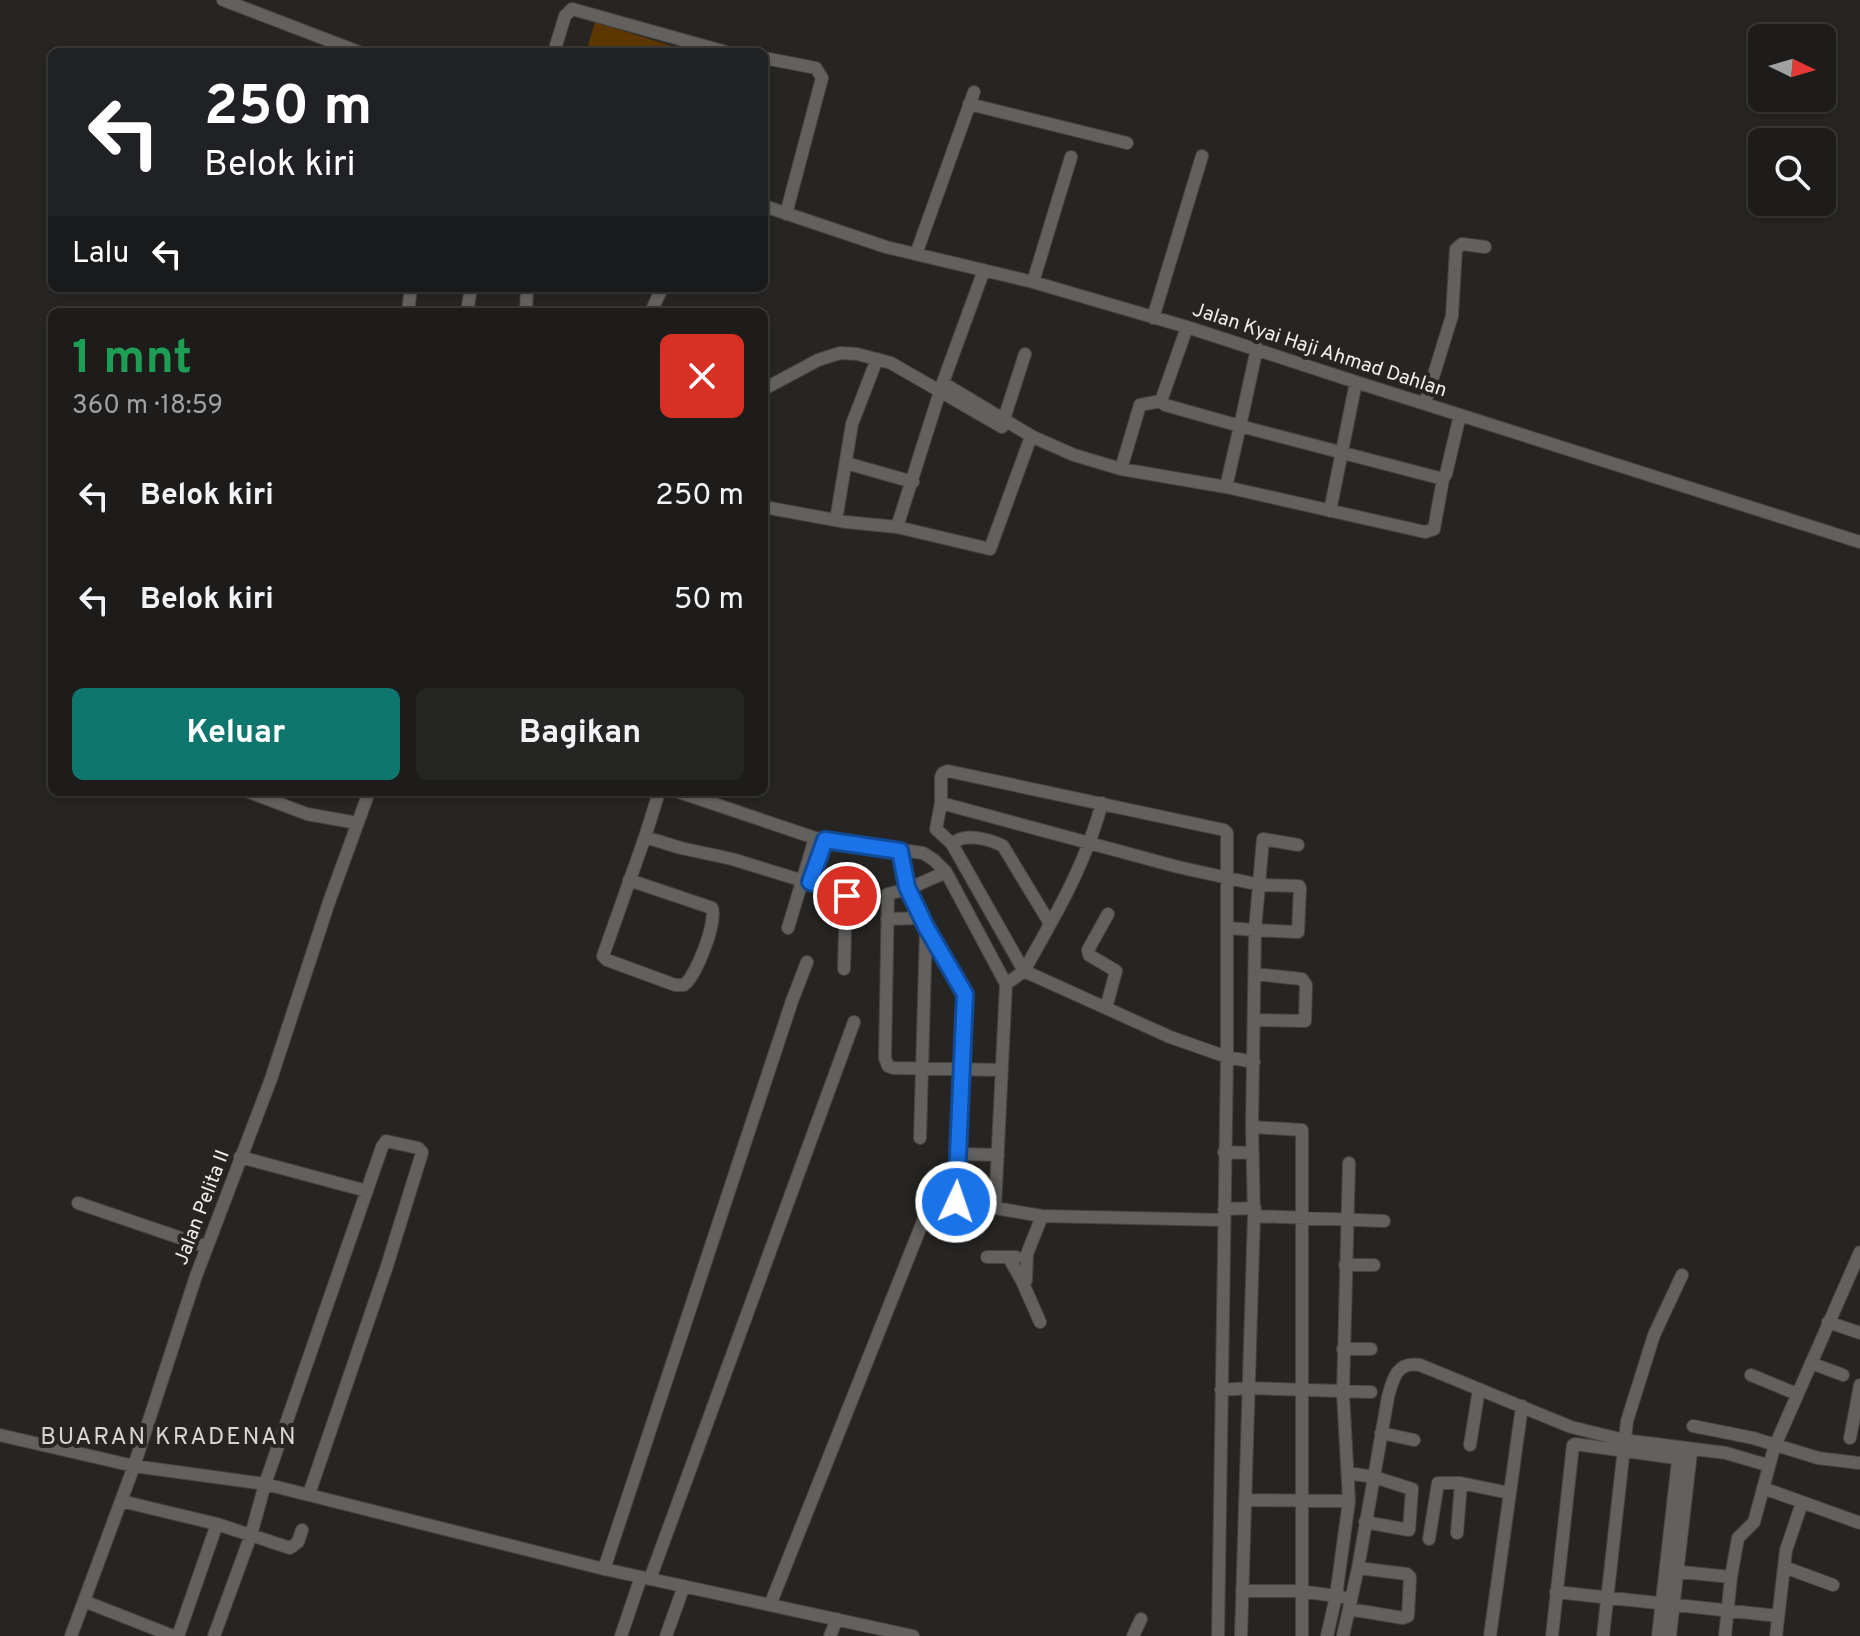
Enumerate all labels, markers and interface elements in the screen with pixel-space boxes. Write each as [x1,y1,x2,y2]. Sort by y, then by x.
north arrow [1748,24,1836,112]
map controls [1748,24,1836,216]
text: 250 m [204,74,372,144]
icon: left [72,80,176,184]
button: search [1748,128,1836,216]
text: Belok kiri [204,143,356,189]
icon: left [145,232,189,276]
text: Lalu [72,236,129,273]
street label: Jalan Kyai Haji Ahmad Dahlan [1189,297,1450,404]
text: 1 mnt [72,330,192,390]
button: close [660,334,744,418]
text: 360 m · 18:59 [72,390,223,423]
icon: left [72,474,116,518]
text: Belok kiri [140,478,274,515]
text: 250 m [655,478,744,515]
icon: left [72,578,116,622]
text: Belok kiri [140,582,274,619]
text: 50 m [674,582,744,619]
button: Keluar [72,688,400,780]
button: Bagikan [416,688,744,780]
pin [813,862,881,930]
icon: arrive [825,874,869,918]
street label: Jalan Pelita II [169,1147,237,1269]
position arrow [914,1160,998,1244]
district label: BUARAN KRADENAN [40,1423,298,1453]

